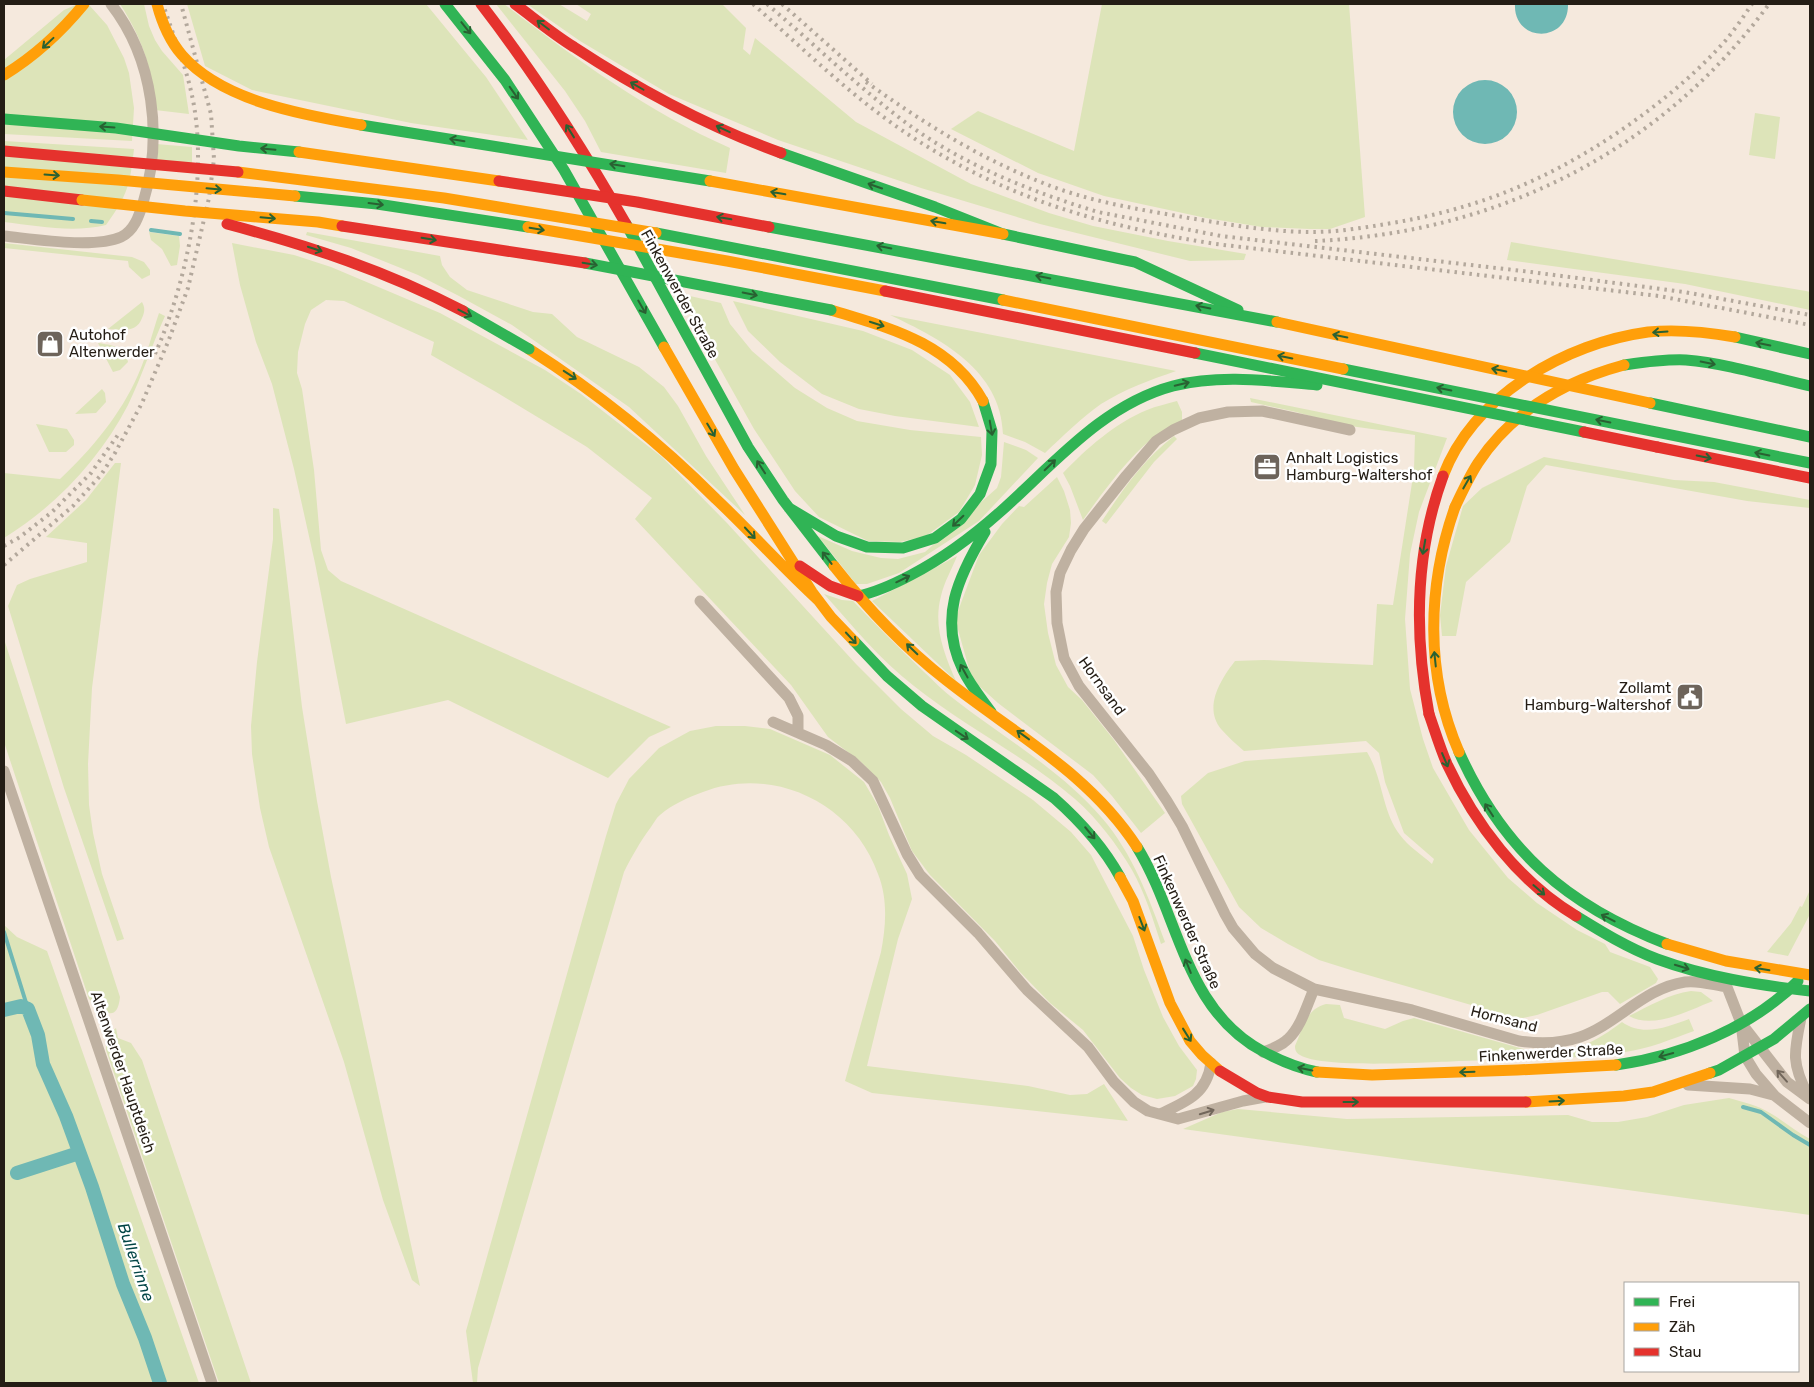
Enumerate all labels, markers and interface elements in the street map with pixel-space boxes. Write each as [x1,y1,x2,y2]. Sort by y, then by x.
one-way arrow [536,20,550,30]
one-way arrow [460,21,471,34]
one-way arrow [42,37,55,49]
one-way arrow [630,81,645,91]
one-way arrow [509,85,519,99]
one-way arrow [99,123,115,132]
one-way arrow [565,124,575,138]
one-way arrow [716,124,731,134]
one-way arrow [449,134,465,144]
one-way arrow [260,144,276,154]
one-way arrow [610,160,626,170]
one-way arrow [44,170,60,180]
one-way arrow [868,180,884,190]
one-way arrow [206,184,222,194]
one-way arrow [770,188,786,198]
one-way arrow [368,200,384,210]
one-way arrow [716,212,732,222]
one-way arrow [260,214,276,223]
one-way arrow [930,216,946,226]
one-way arrow [528,224,544,234]
street label: Finkenwerder Straße [637,226,723,362]
one-way arrow [421,234,437,244]
one-way arrow [876,242,892,251]
one-way arrow [307,245,323,255]
one-way arrow [581,260,597,270]
one-way arrow [1036,272,1052,282]
one-way arrow [741,289,757,299]
one-way arrow [638,299,647,314]
one-way arrow [1195,302,1211,312]
one-way arrow [457,309,472,318]
one-way arrow [869,320,885,329]
place label: Autohof Altenwerder [69,326,155,361]
one-way arrow [1652,327,1668,337]
shop icon: Autohof Altenwerder [35,329,65,359]
one-way arrow [1333,331,1349,340]
one-way arrow [1755,339,1771,348]
one-way arrow [1277,351,1293,361]
one-way arrow [1700,359,1716,368]
one-way arrow [1492,365,1508,374]
one-way arrow [562,370,576,380]
one-way arrow [1173,379,1189,388]
one-way arrow [1436,383,1452,393]
one-way arrow [1596,416,1612,425]
one-way arrow [986,420,996,436]
one-way arrow [706,423,716,437]
one-way arrow [1755,448,1771,458]
place label: Anhalt Logistics Hamburg-Waltershof [1286,449,1433,484]
office icon: Anhalt Logistics Hamburg-Waltershof [1252,452,1282,482]
one-way arrow [1696,452,1712,462]
one-way arrow [1044,459,1056,471]
one-way arrow [756,461,766,475]
one-way arrow [1463,475,1473,490]
one-way arrow [952,515,965,527]
one-way arrow [744,526,756,539]
one-way arrow [1419,539,1429,555]
one-way arrow [822,552,833,565]
one-way arrow [895,574,910,583]
one-way arrow [845,632,856,645]
one-way arrow [905,643,918,655]
one-way arrow [1430,651,1440,667]
street label: Hornsand [1075,653,1129,719]
one-way arrow [959,664,969,679]
place label: Zollamt Hamburg-Waltershof [1525,679,1671,714]
public building icon: Zollamt Hamburg-Waltershof [1675,682,1705,712]
one-way arrow [955,730,969,740]
one-way arrow [1017,730,1030,741]
one-way arrow [1441,752,1451,767]
one-way arrow [1484,803,1495,817]
one-way arrow [1084,827,1096,840]
street label: Finkenwerder Straße [1149,852,1225,992]
one-way arrow [1533,885,1546,896]
one-way arrow [1601,913,1616,923]
one-way arrow [1138,916,1147,931]
one-way arrow [1183,959,1193,974]
one-way arrow [1673,962,1689,972]
one-way arrow [1754,963,1770,973]
street label: Altenwerder Hauptdeich [87,989,159,1155]
street label: Hornsand [1469,1002,1539,1036]
one-way arrow [1182,1028,1192,1042]
street label: Finkenwerder Straße [1478,1040,1624,1066]
one-way arrow [1659,1051,1675,1060]
one-way arrow [1298,1063,1314,1073]
one-way arrow [1459,1067,1476,1077]
one-way arrow [1776,1069,1788,1082]
one-way arrow [1548,1096,1564,1105]
one-way arrow [1342,1097,1359,1107]
one-way arrow [1199,1106,1215,1116]
water label: Bullerrinne [114,1220,158,1304]
legend [1624,1282,1799,1372]
text: Frei [1669,1293,1695,1311]
text: Zäh [1669,1318,1695,1336]
text: Stau [1669,1343,1702,1361]

